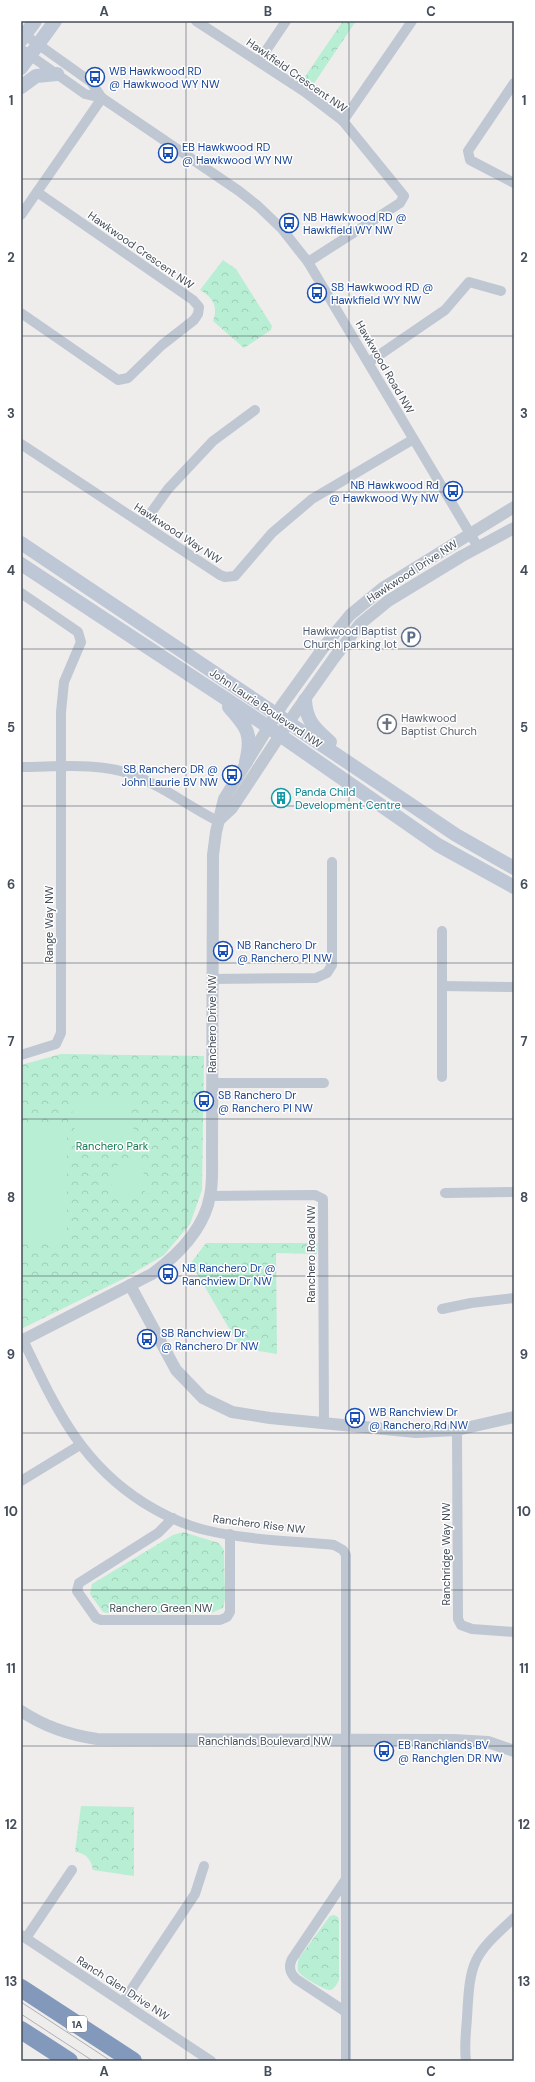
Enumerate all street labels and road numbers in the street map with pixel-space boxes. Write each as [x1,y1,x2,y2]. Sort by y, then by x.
street label: Hawkfield Crescent NW [244,35,350,115]
street label: Hawkwood Crescent NW [85,208,197,292]
street label: Hawkwood Road NW [353,318,418,416]
street label: Hawkwood Way NW [132,499,225,567]
street label: Hawkwood Drive NW [364,536,460,606]
street label: John Laurie Boulevard NW [207,665,325,751]
street label: Range Way NW [42,885,56,963]
street label: Ranchero Drive NW [205,975,219,1073]
street label: Ranchero Road NW [304,1205,318,1303]
street label: Ranchridge Way NW [439,1502,453,1606]
street label: Ranchero Rise NW [212,1511,306,1537]
street label: Ranchero Green NW [109,1601,213,1615]
street label: Ranchlands Boulevard NW [199,1734,332,1748]
street label: Ranch Glen Drive NW [74,1953,172,2023]
road number: 1A [67,2016,87,2032]

